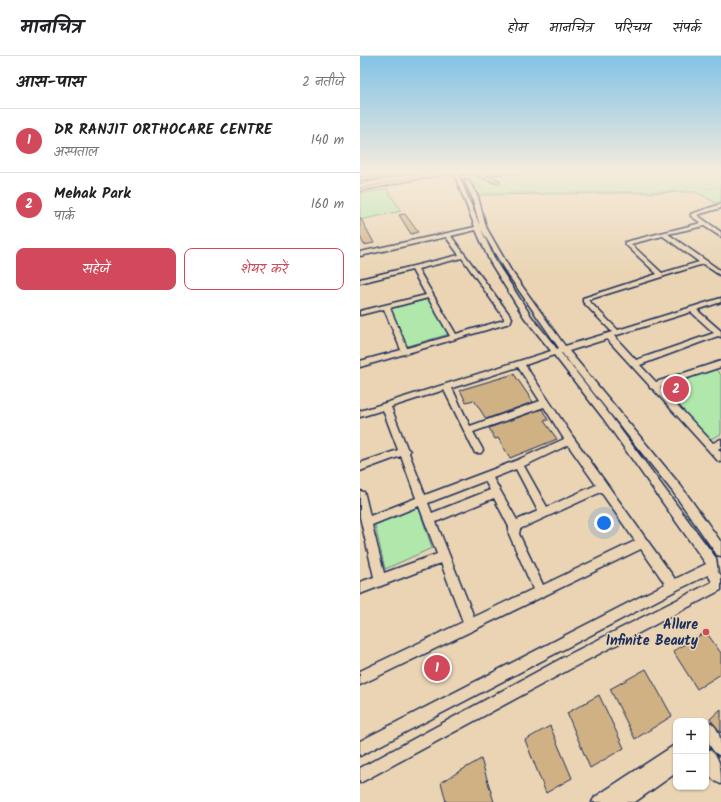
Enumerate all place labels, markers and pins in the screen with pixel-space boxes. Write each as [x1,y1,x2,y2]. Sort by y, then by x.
pin: 2 [663,374,689,404]
place label: Allure Infinite Beauty [606,614,699,652]
marker: Allure Infinite Beauty [701,627,711,637]
pin: 1 [424,653,450,683]

